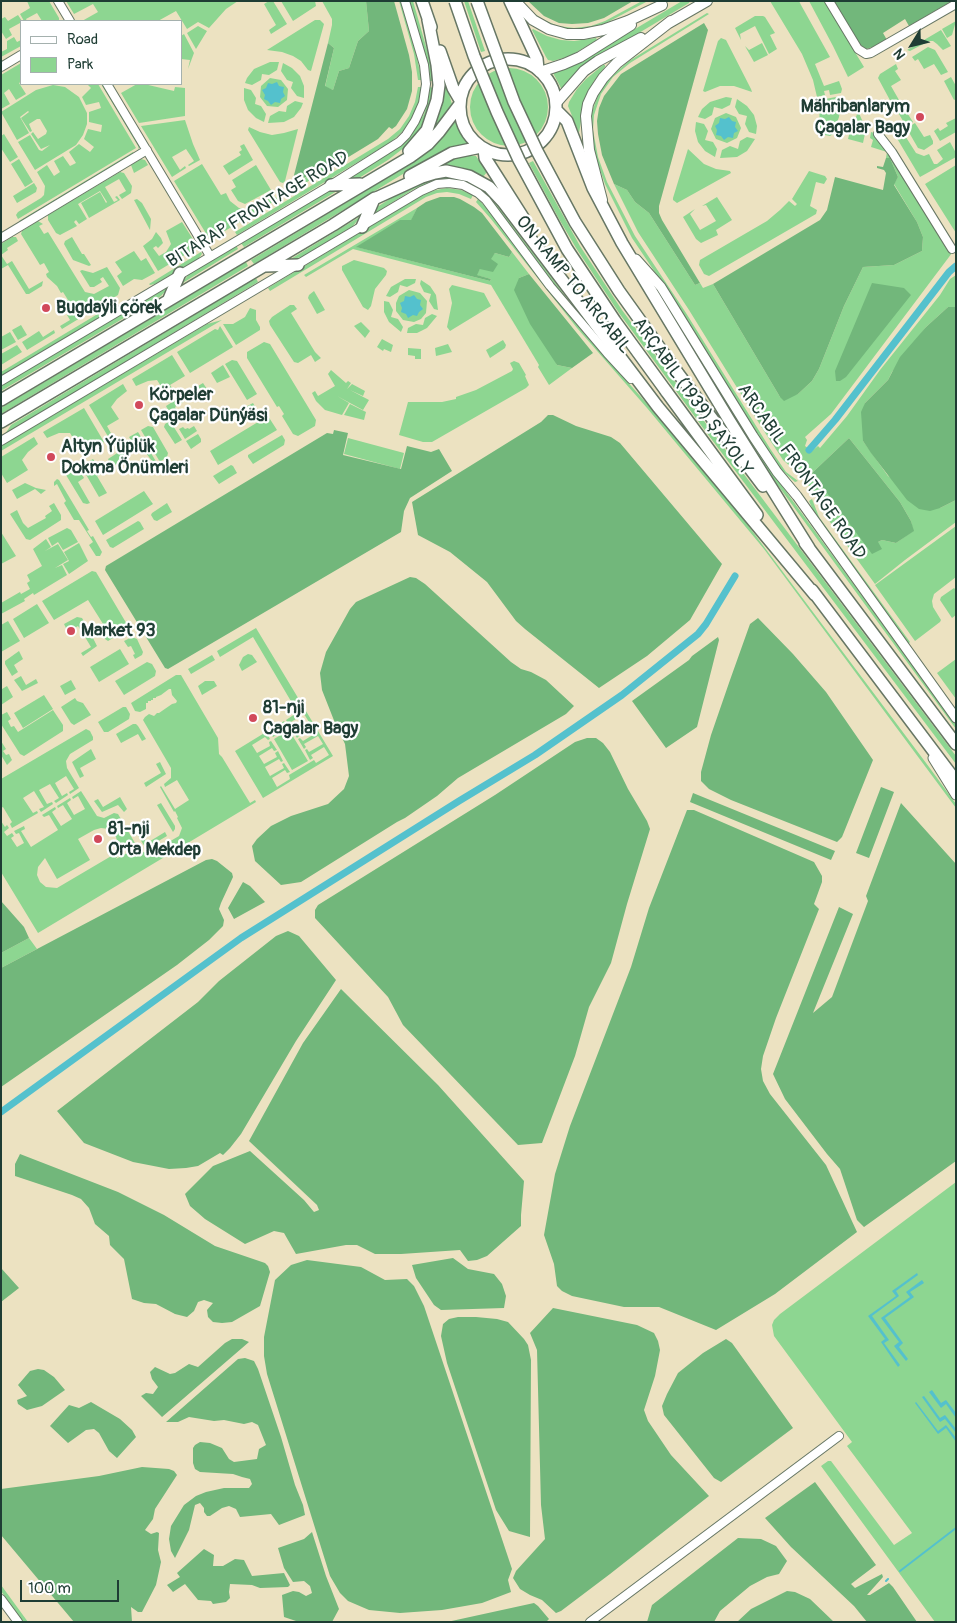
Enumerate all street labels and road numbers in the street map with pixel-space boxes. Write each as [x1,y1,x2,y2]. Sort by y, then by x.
street label: BITARAP FRONTAGE ROAD [163,147,353,273]
street label: ON RAMP TO ARCABIL [511,212,635,358]
street label: ARÇABIL (1939) ŞAÝOLY [627,314,757,480]
street label: ARCABIL FRONTAGE ROAD [732,380,870,564]

